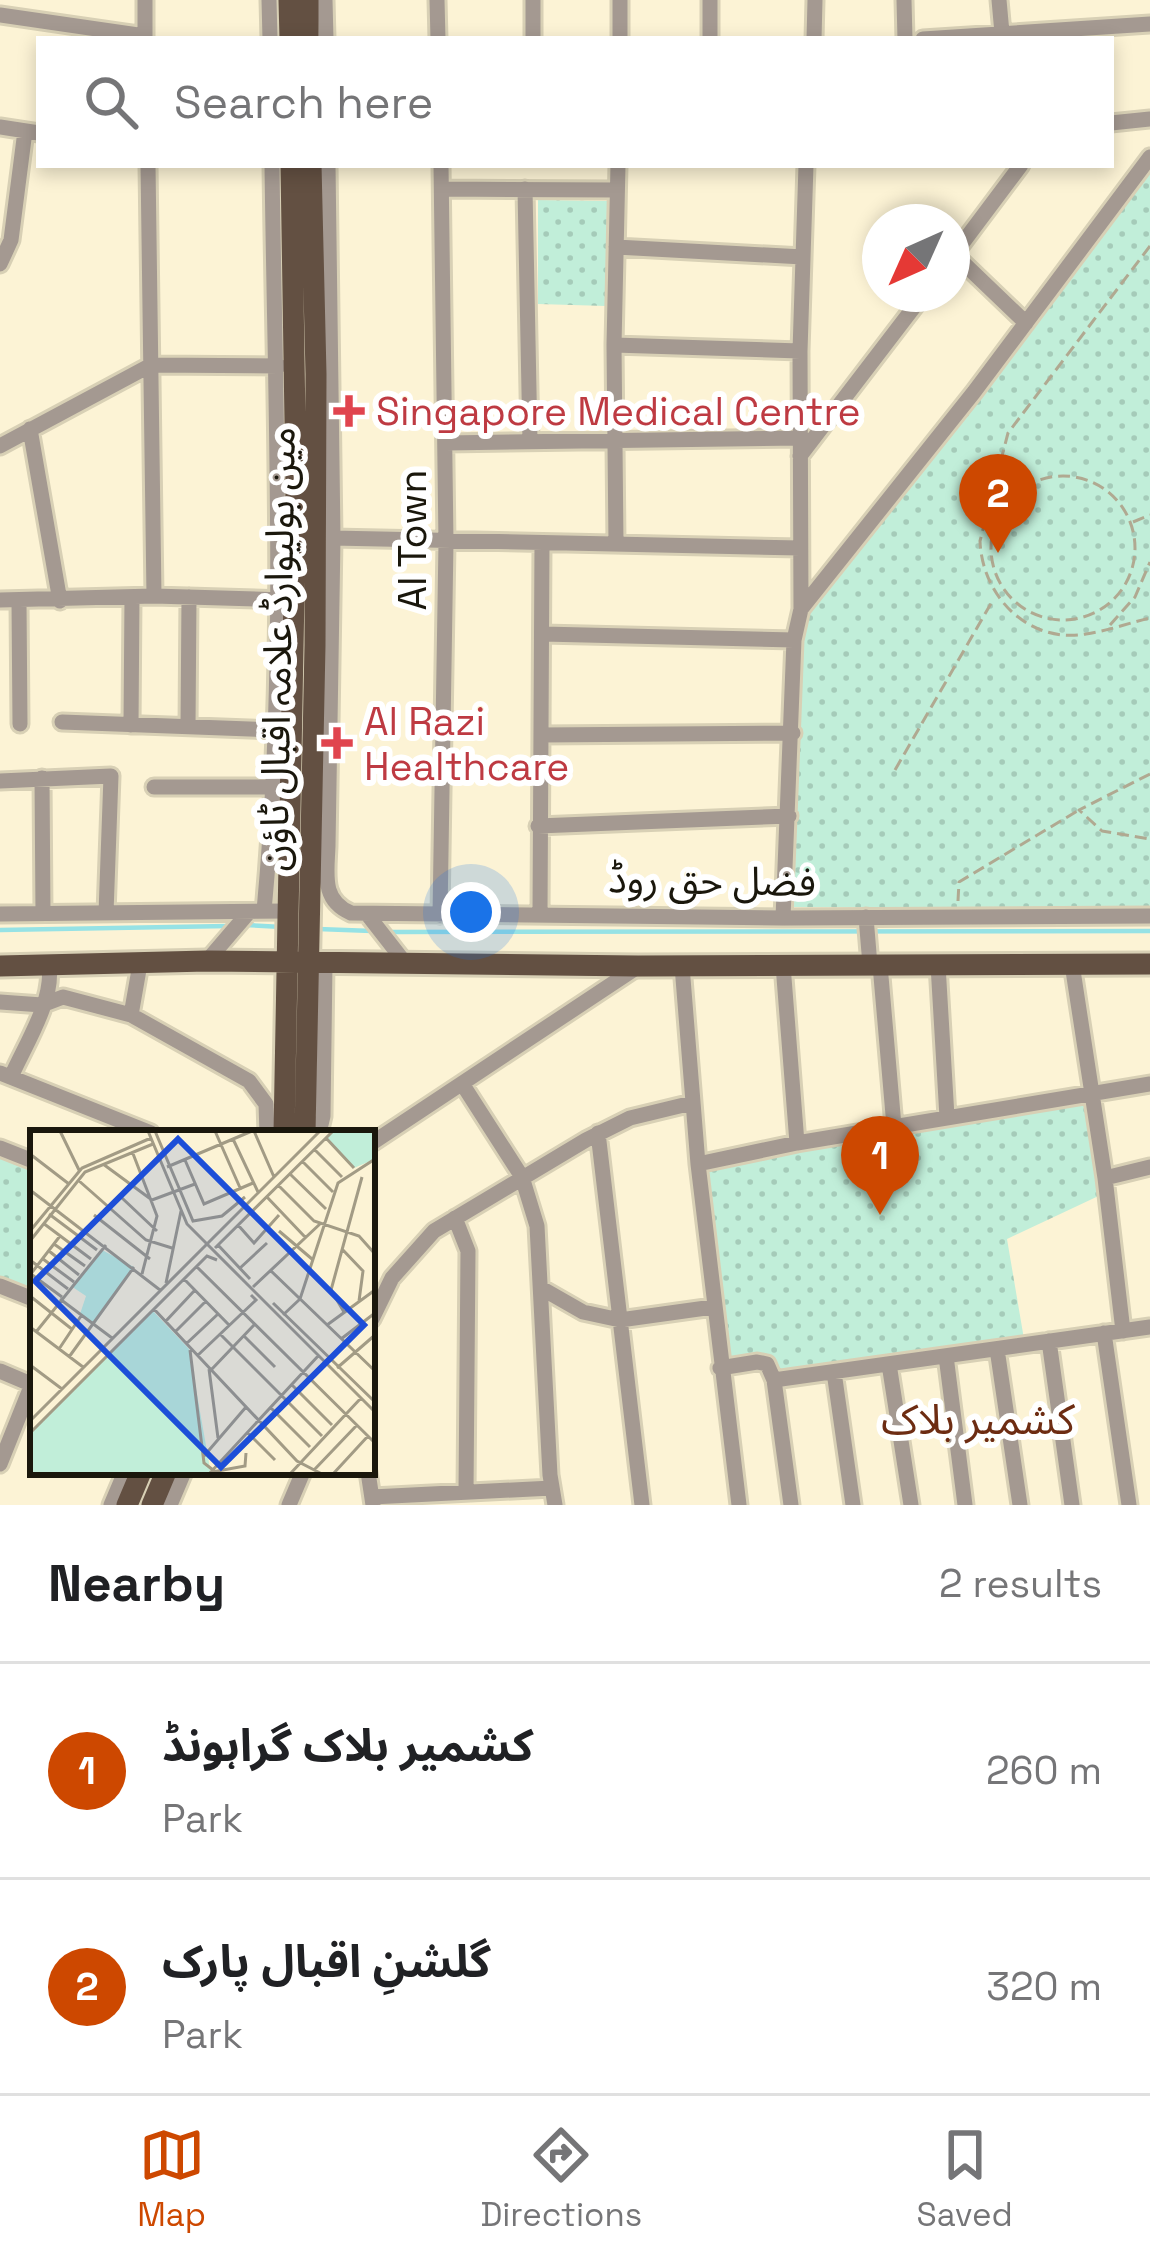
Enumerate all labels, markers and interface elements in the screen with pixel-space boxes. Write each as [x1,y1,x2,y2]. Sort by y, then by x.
search box [36,36,1114,168]
icon: search [78,69,144,135]
text: Search here [174,74,433,131]
north arrow [862,204,970,312]
place label: Singapore Medical Centre [376,387,861,436]
marker: Singapore Medical Centre [333,395,365,427]
street label: مین بولیوارڈ علامہ اقبال ٹاؤن [249,426,306,872]
pin: 2 [959,454,1037,553]
street label: AI Town [388,470,437,611]
place label: Al Razi Healthcare [364,697,569,791]
marker: Al Razi Healthcare [321,727,353,759]
street label: فضل حق روڈ [608,854,816,907]
your location [441,882,501,942]
pin: 1 [841,1116,919,1215]
inset map [30,1130,375,1475]
district label: کشمیر بلاک [881,1393,1076,1446]
text: Nearby [48,1551,225,1616]
text: 2 results [939,1559,1102,1608]
text: کشمیر بلاک ﮔﺮﺍﮨﻮﻧﮉ [162,1717,533,1774]
text: 1 [78,1746,96,1795]
text: 260 m [986,1746,1102,1795]
text: Park [162,1794,243,1843]
text: گلشنِ اقبال پارک [162,1933,491,1990]
text: 2 [75,1962,99,2011]
text: 320 m [986,1962,1102,2011]
text: Park [162,2010,243,2059]
tab: Map [137,2122,206,2236]
tab: Directions [480,2122,642,2236]
tab: Saved [917,2122,1013,2236]

